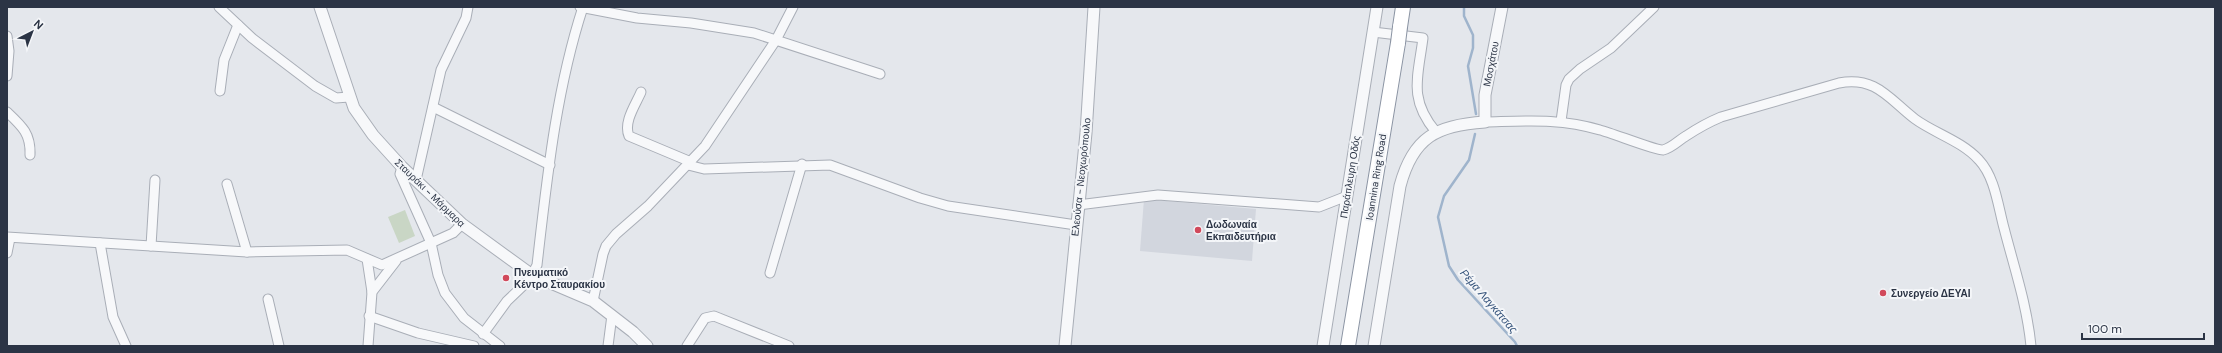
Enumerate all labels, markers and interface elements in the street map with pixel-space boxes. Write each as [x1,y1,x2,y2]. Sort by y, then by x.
north arrow [12,12,52,52]
text: N [31,17,46,32]
street label: Μοσχάτου [1480,40,1502,88]
street label: Ελεούσα - Νεοχωρόπουλο [1068,117,1094,237]
street label: Ioannina Ring Road [1363,133,1389,221]
street label: Παράπλευρη Οδός [1337,135,1363,219]
street label: Σταυράκι - Μάρμαρα [392,156,468,230]
place label: Δωδωναία Εκπαιδευτήρια [1206,218,1277,243]
marker: Δωδωναία Εκπαιδευτήρια [1193,225,1203,235]
place label: Πνευματικό Κέντρο Σταυρακίου [514,266,605,291]
water label: Ρέμα Λαγκάτσας [1457,266,1521,336]
marker: Πνευματικό Κέντρο Σταυρακίου [501,273,511,283]
place label: Συνεργείο ΔΕΥΑΙ [1891,287,1971,300]
marker: Συνεργείο ΔΕΥΑΙ [1878,288,1888,298]
scale bar [2082,315,2204,341]
text: 100 m [2088,321,2122,337]

